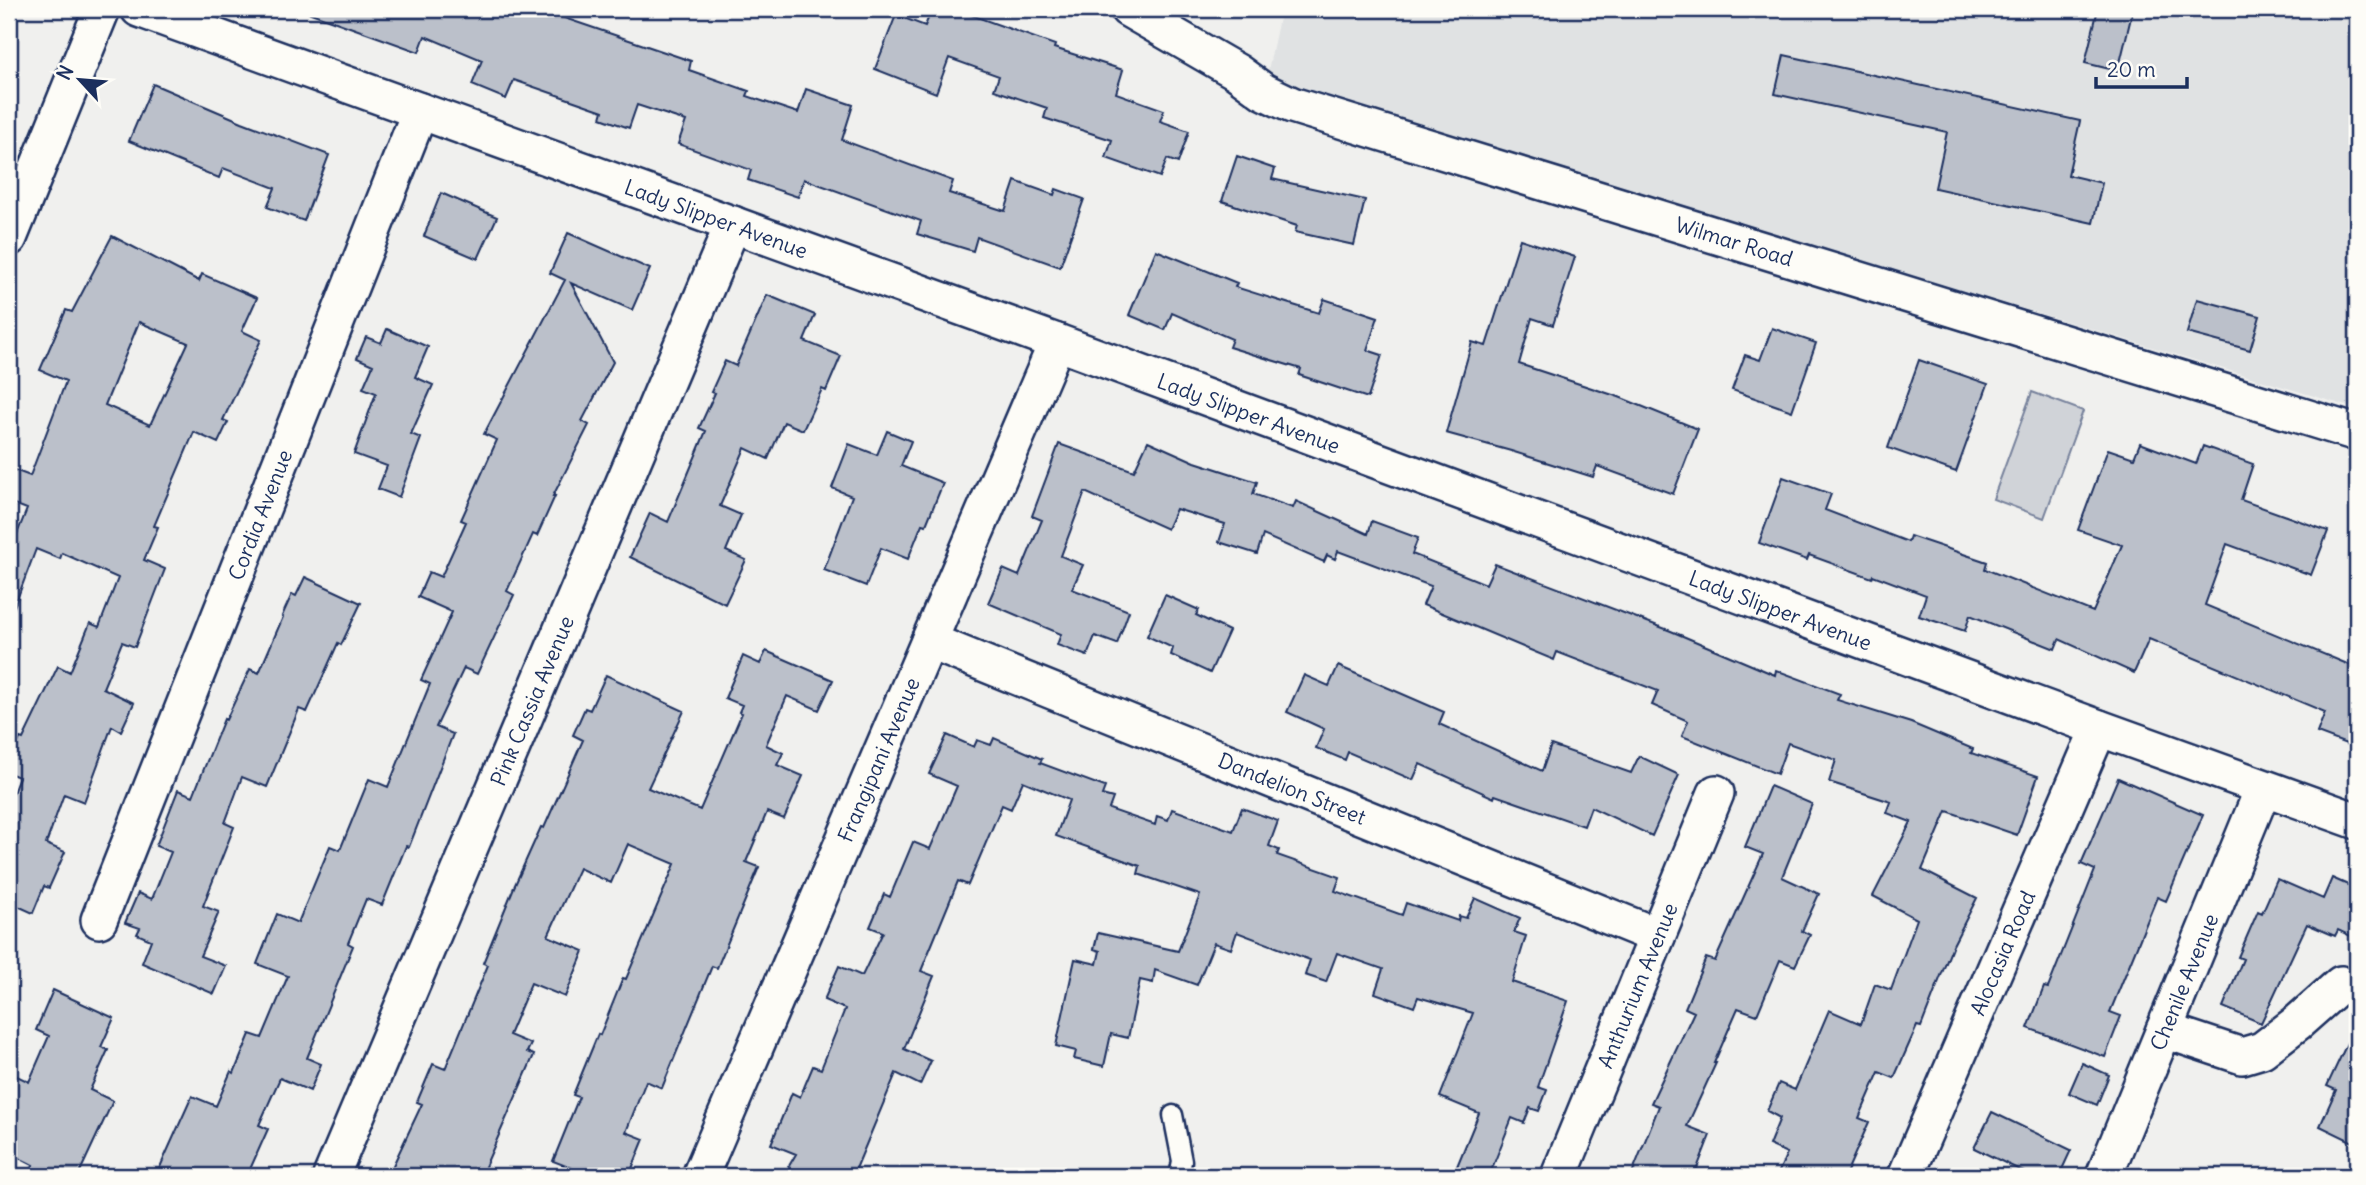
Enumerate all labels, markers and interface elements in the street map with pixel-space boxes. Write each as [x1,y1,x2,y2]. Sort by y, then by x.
north arrow [46,46,116,116]
scale bar [2096,46,2188,90]
text: 20 m [2107,56,2156,83]
text: N [51,61,78,84]
street label: Lady Slipper Avenue [621,173,811,264]
street label: Wilmar Road [1672,210,1796,272]
street label: Lady Slipper Avenue [1154,367,1344,459]
street label: Cordia Avenue [222,445,298,584]
street label: Lady Slipper Avenue [1685,564,1876,656]
street label: Pink Cassia Avenue [484,611,580,790]
street label: Frangipani Avenue [831,673,925,846]
street label: Dandelion Street [1214,746,1370,830]
street label: Alocasia Road [1963,886,2041,1019]
street label: Anthurium Avenue [1591,899,1683,1072]
street label: Chenile Avenue [2144,909,2224,1054]

